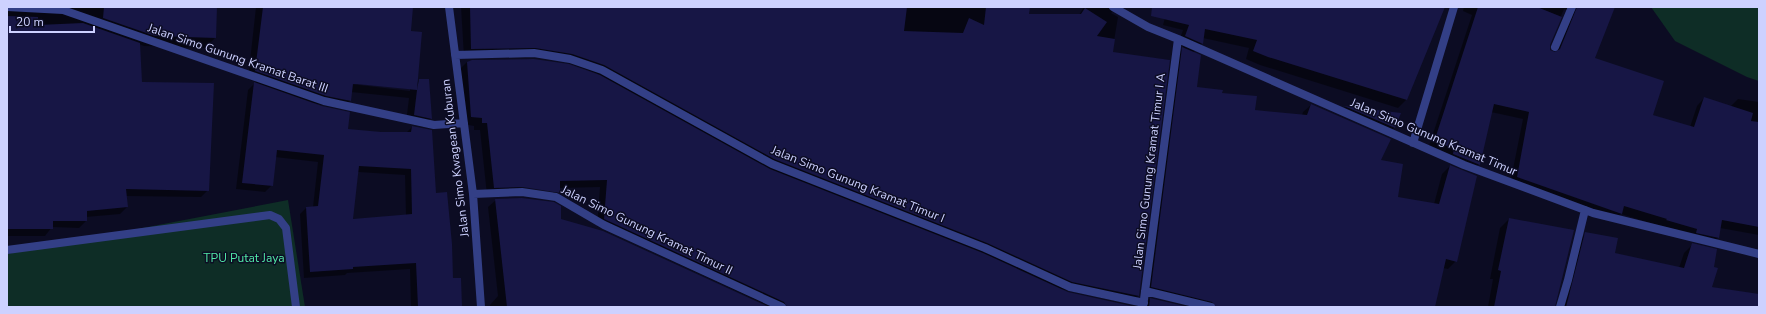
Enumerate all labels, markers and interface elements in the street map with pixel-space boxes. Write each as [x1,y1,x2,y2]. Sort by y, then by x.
scale bar [10,8,94,34]
text: 20 m [16,14,44,30]
street label: Jalan Simo Gunung Kramat Barat III [145,19,330,96]
street label: Jalan Simo Gunung Kramat Timur I A [1129,72,1169,271]
street label: Jalan Simo Kwagean Kuburan [437,78,473,239]
street label: Jalan Simo Gunung Kramat Timur [1347,94,1520,180]
street label: Jalan Simo Gunung Kramat Timur I [768,141,947,226]
street label: Jalan Simo Gunung Kramat Timur II [558,181,735,279]
park label: TPU Putat Jaya [203,250,285,266]

